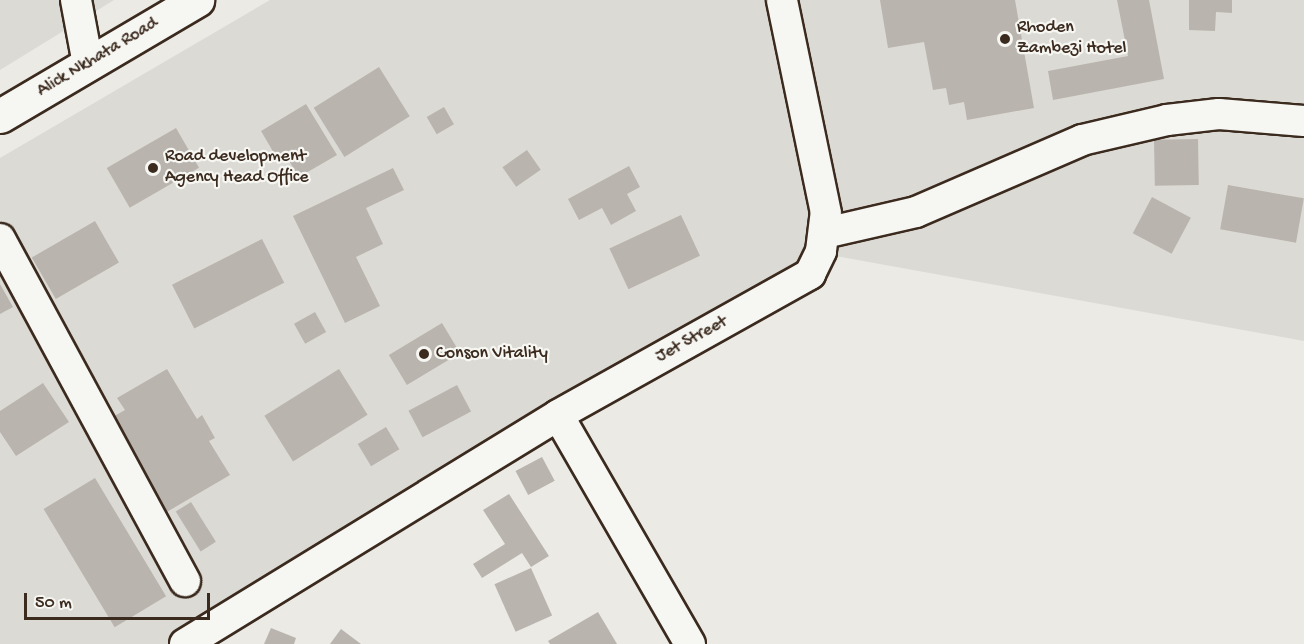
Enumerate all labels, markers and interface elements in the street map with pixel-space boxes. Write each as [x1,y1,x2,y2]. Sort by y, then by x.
street label: Alick Nkhata Road [34,13,162,103]
place label: Rhoden Zambezi Hotel [1017,18,1127,60]
marker: Rhoden Zambezi Hotel [998,32,1012,46]
place label: Road development Agency Head Office [165,147,308,190]
marker: Road development Agency Head Office [146,161,160,175]
street label: Jet Street [652,312,732,368]
place label: Conson Vitality [436,343,548,365]
marker: Conson Vitality [417,347,431,361]
scale bar [27,581,213,619]
text: 50 m [35,593,72,614]

